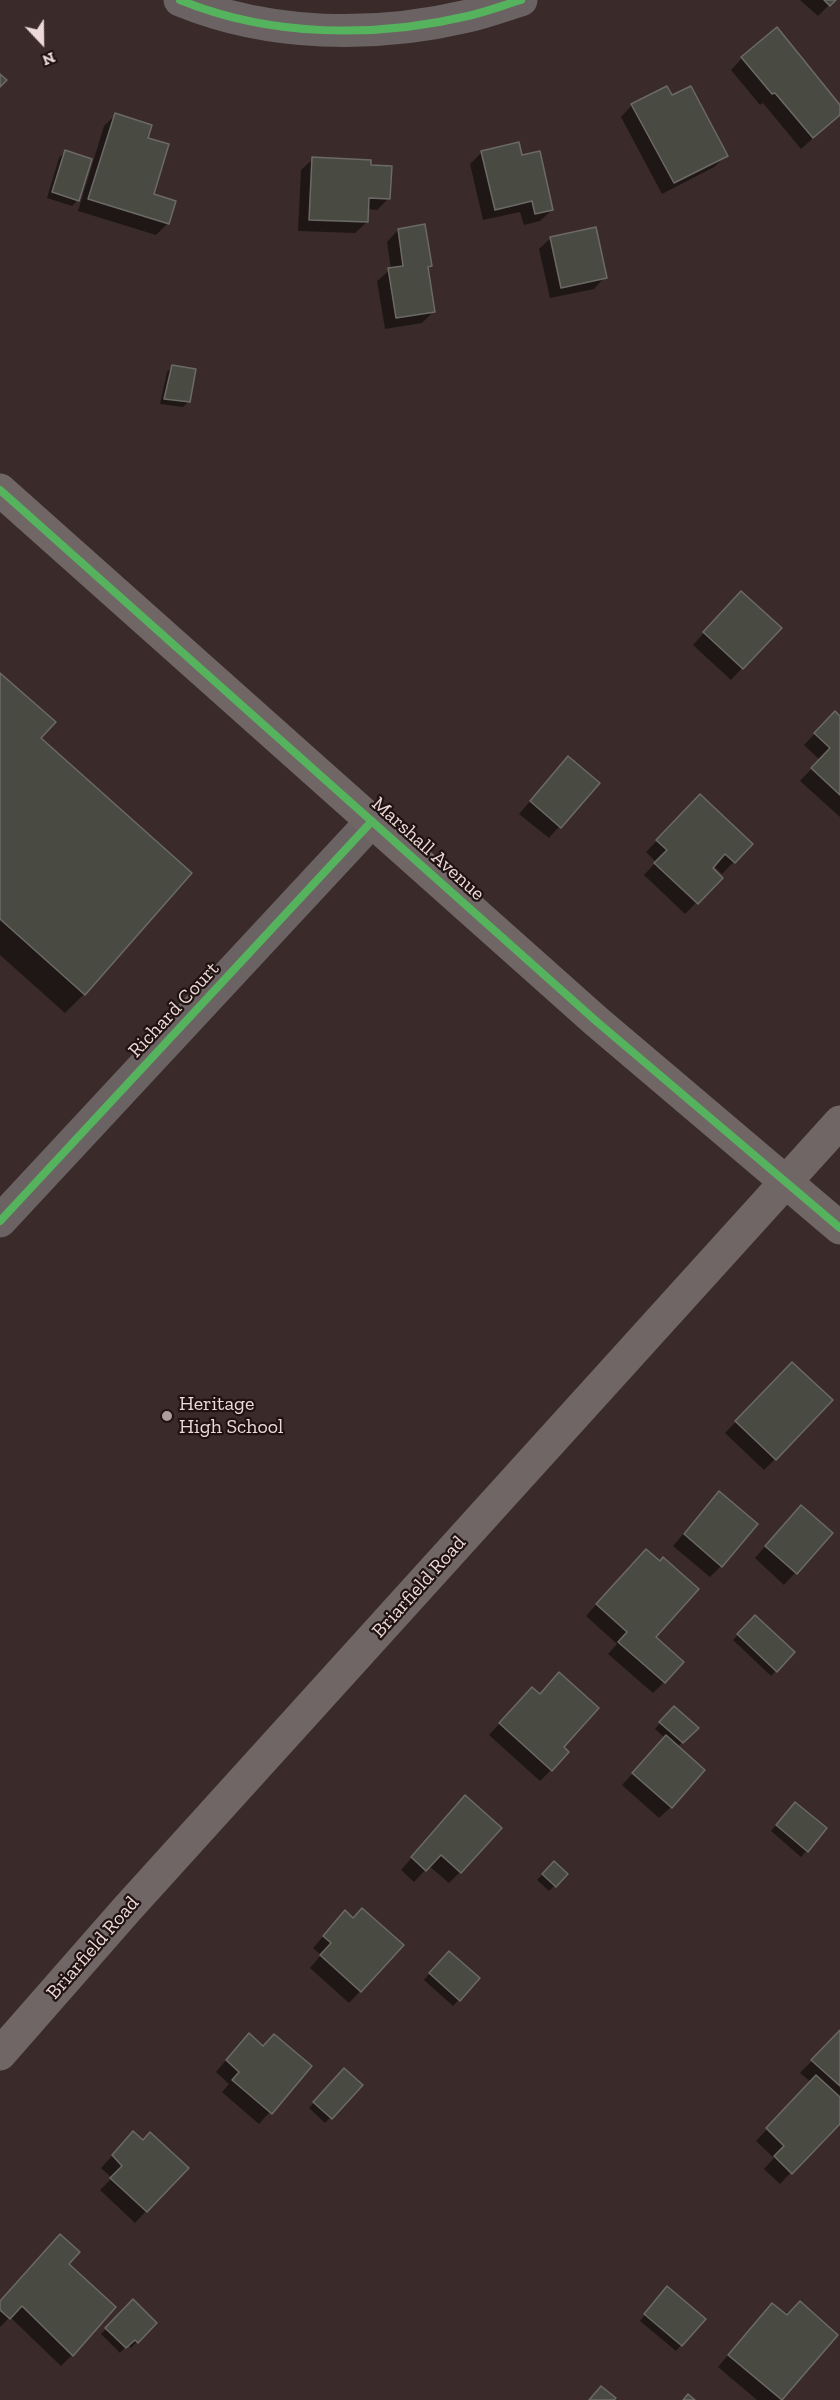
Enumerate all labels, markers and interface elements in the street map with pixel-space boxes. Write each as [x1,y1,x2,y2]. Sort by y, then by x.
north arrow [12,12,72,72]
text: N [40,48,58,70]
street label: Marshall Avenue [367,792,489,906]
street label: Richard Court [124,957,224,1063]
place label: Heritage High School [179,1392,283,1439]
marker: Heritage High School [160,1409,174,1423]
street label: Briarfield Road [367,1531,471,1643]
street label: Briarfield Road [42,1892,144,2004]

